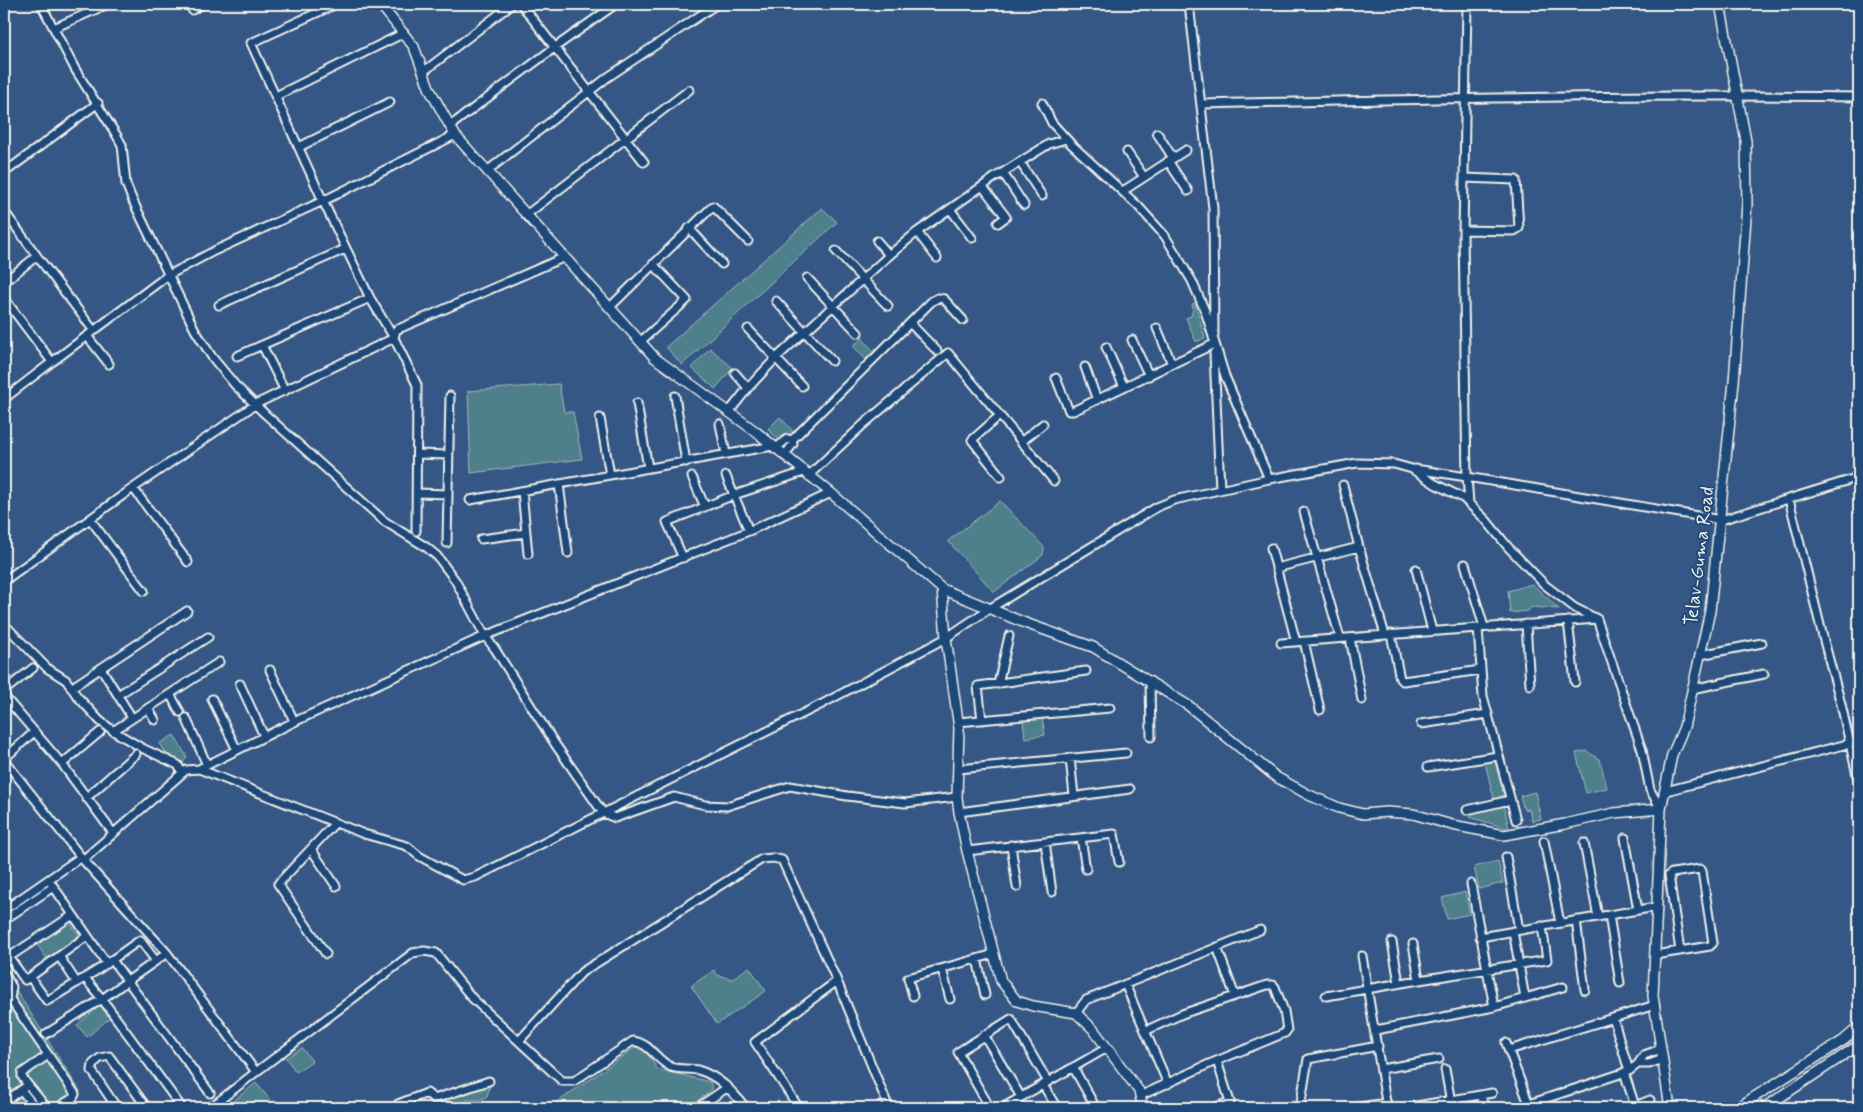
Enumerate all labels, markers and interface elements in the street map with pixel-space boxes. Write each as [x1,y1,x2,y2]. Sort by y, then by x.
street label: Telav-Guma Road [1679,485,1720,627]

